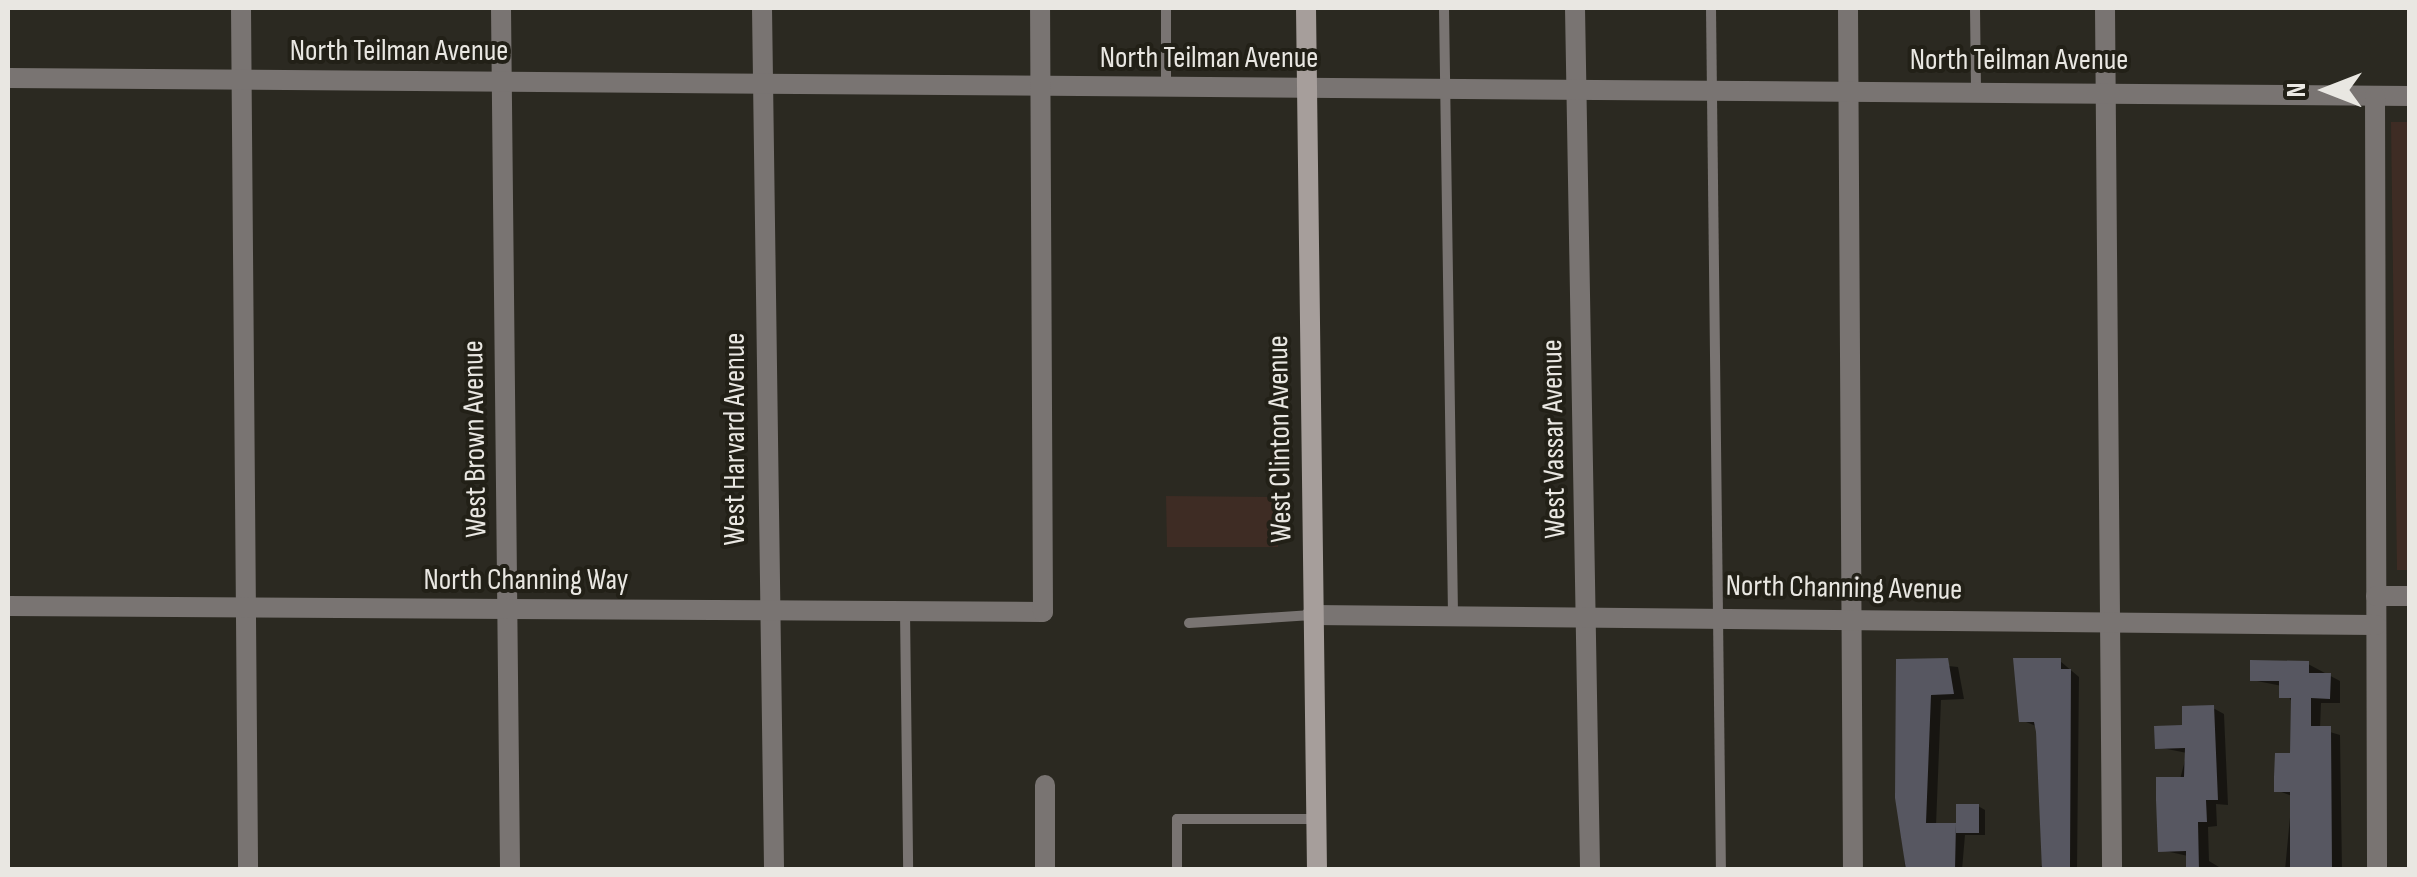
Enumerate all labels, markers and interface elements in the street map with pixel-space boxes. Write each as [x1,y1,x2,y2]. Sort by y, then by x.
street label: North Teilman Avenue [290,33,508,69]
street label: North Teilman Avenue [1100,40,1318,76]
north arrow [2277,40,2377,140]
street label: North Teilman Avenue [1910,42,2128,78]
text: N [2280,83,2313,97]
street label: West Harvard Avenue [717,333,753,545]
street label: West Clinton Avenue [1260,335,1300,543]
street label: West Vassar Avenue [1534,339,1574,539]
street label: West Brown Avenue [455,340,495,538]
street label: North Channing Way [424,562,628,598]
street label: North Channing Avenue [1725,568,1963,608]

